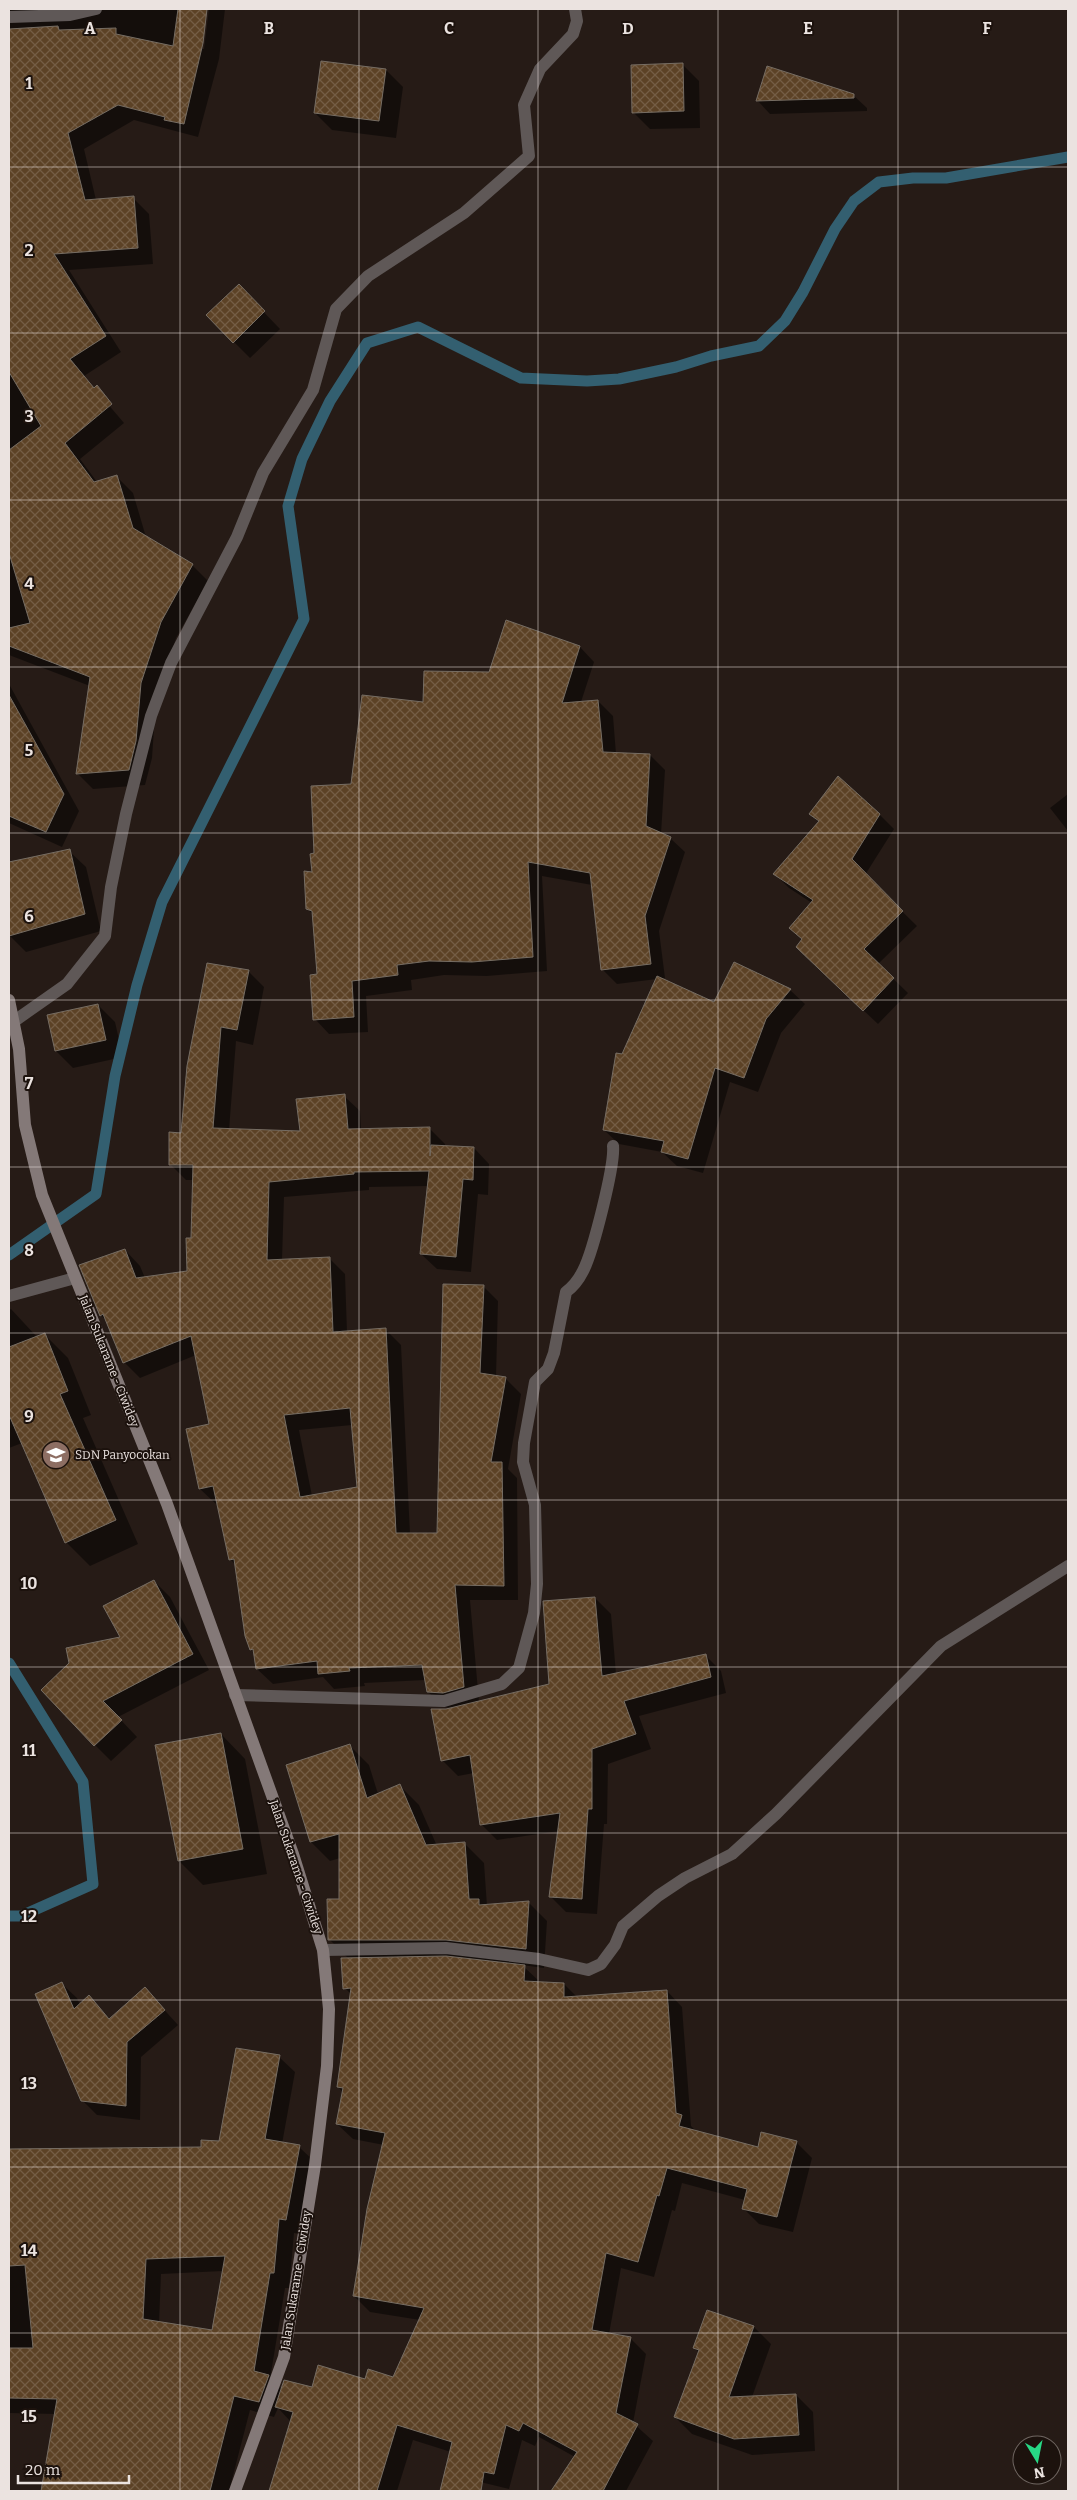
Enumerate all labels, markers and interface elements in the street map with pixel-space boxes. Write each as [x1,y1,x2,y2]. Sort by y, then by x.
text: A [84,19,96,38]
text: B [264,19,274,38]
text: C [444,19,454,38]
text: D [622,19,634,38]
text: E [803,19,813,38]
text: F [983,19,992,38]
text: 1 [26,74,33,93]
text: 2 [24,241,34,260]
text: 3 [24,407,34,426]
text: 4 [24,574,34,593]
text: 5 [25,741,34,760]
text: 6 [24,907,34,926]
text: 7 [25,1074,34,1093]
text: 8 [24,1241,34,1260]
street label: Jalan Sukarame - Ciwidey [76,1292,142,1430]
text: 9 [24,1407,34,1426]
school or university icon: SDN Panyocokan [41,1440,71,1470]
place label: SDN Panyocokan [75,1448,170,1462]
text: 10 [20,1574,38,1593]
text: 11 [22,1741,36,1760]
street label: Jalan Sukarame - Ciwidey [266,1797,326,1937]
text: 12 [21,1907,37,1926]
text: 13 [21,2074,37,2093]
street label: Jalan Sukarame - Ciwidey [278,2209,314,2352]
text: 14 [21,2241,38,2260]
text: 15 [21,2407,37,2426]
north arrow [1012,2435,1062,2485]
scale bar [18,2452,129,2484]
text: 20 m [25,2461,61,2479]
text: N [1032,2463,1046,2482]

